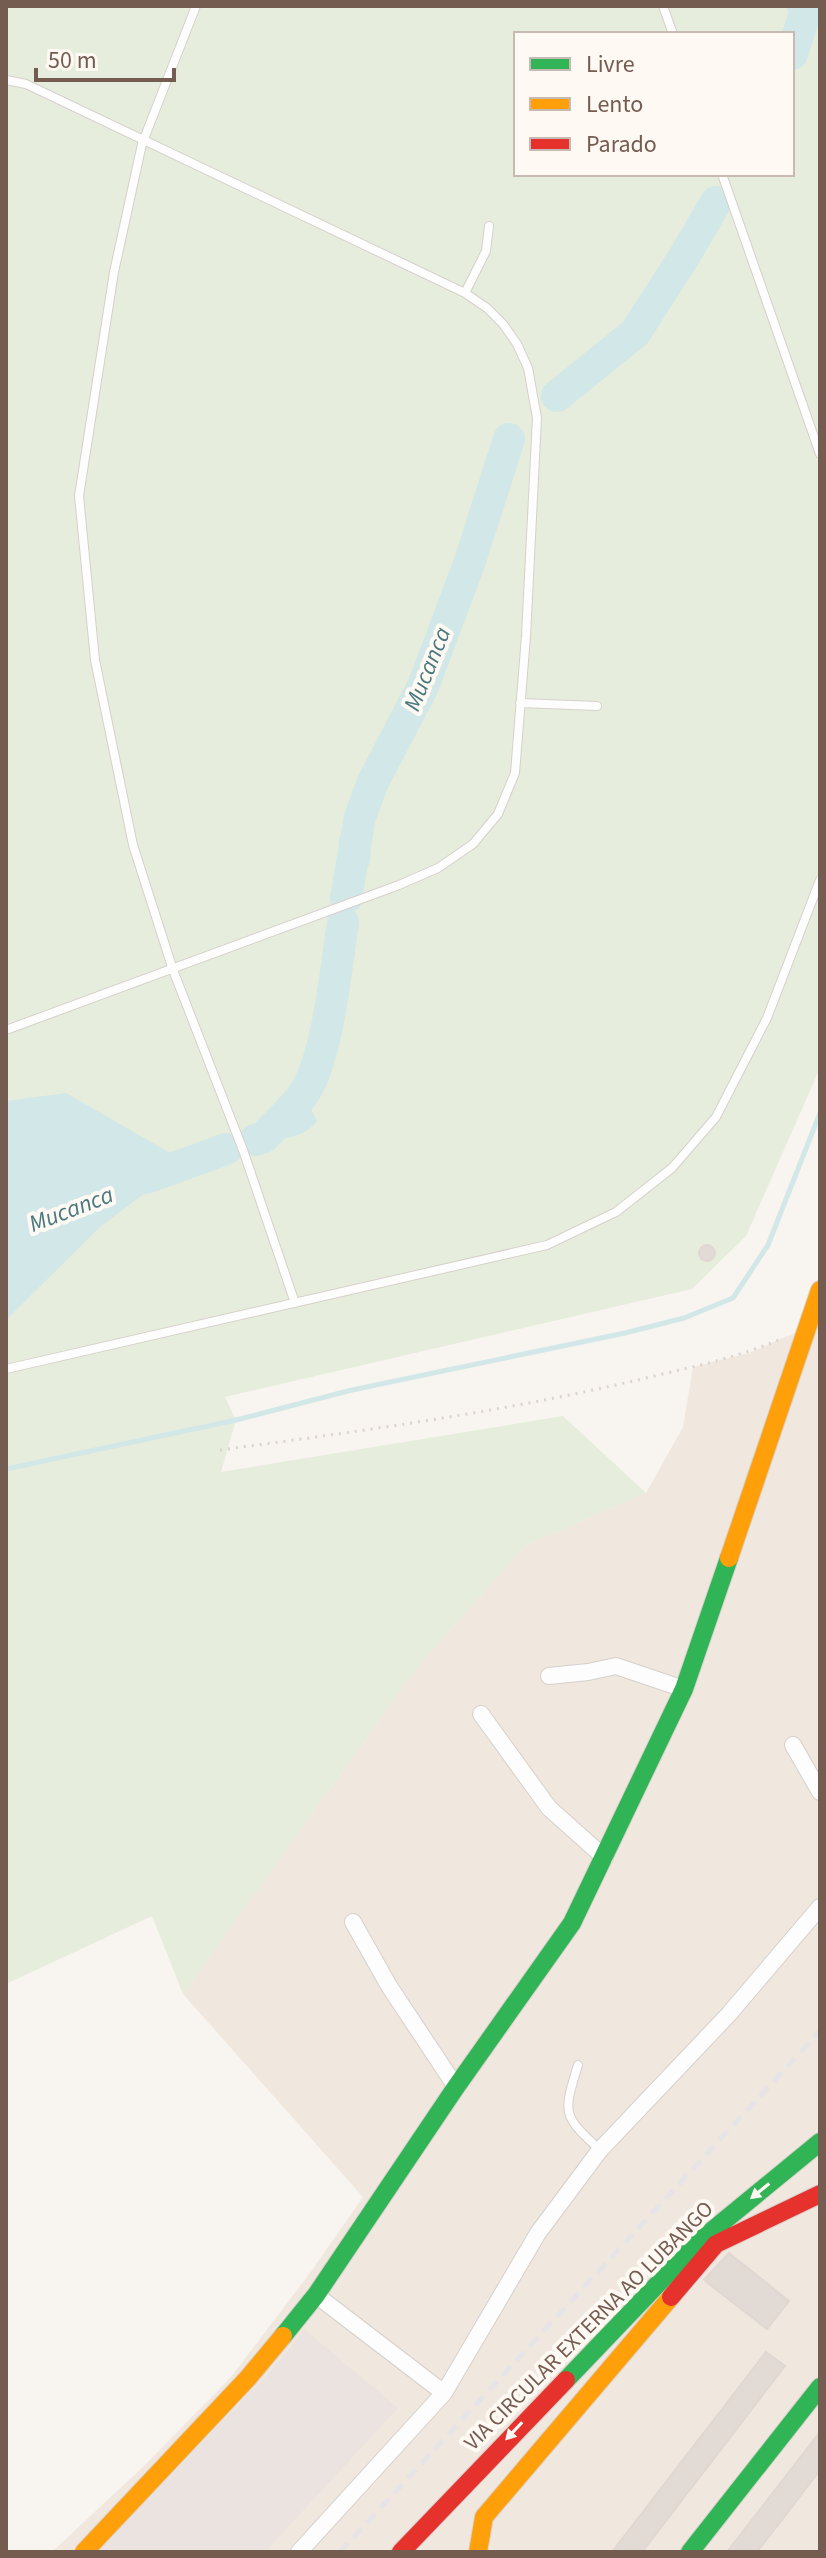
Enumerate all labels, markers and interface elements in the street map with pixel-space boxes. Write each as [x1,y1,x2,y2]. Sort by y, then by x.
scale bar [36,32,174,82]
legend [514,32,794,176]
text: 50 m [48,43,97,78]
text: Livre [586,47,635,82]
text: Lento [586,87,643,122]
text: Parado [586,127,657,162]
water label: Mucanca [395,622,460,717]
water label: Mucanca [24,1177,119,1242]
one-way arrow [750,2182,770,2199]
street label: VIA CIRCULAR EXTERNA AO LUBANGO [457,2194,721,2458]
one-way arrow [506,2422,524,2441]

